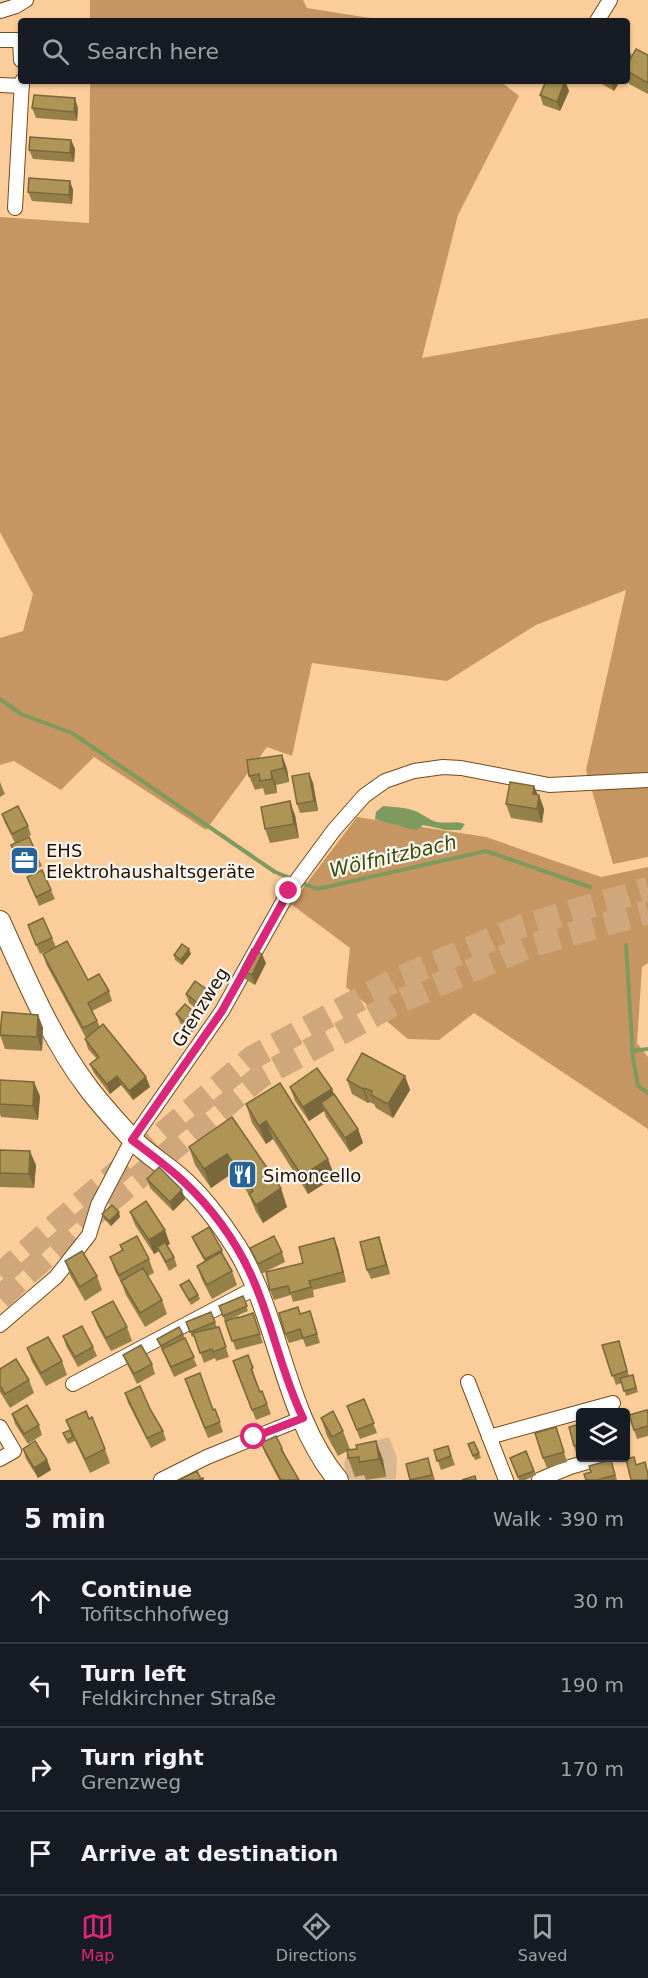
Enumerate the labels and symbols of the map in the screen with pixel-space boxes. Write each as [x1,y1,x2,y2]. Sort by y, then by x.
water label: Wölfnitzbach [327,830,459,882]
place label: EHS Elektrohaushaltsgeräte [46,840,255,882]
office icon: EHS Elektrohaushaltsgeräte [9,844,41,876]
route end [275,877,301,903]
street label: Grenzweg [167,963,233,1051]
restaurant icon: Simoncello [226,1159,258,1191]
place label: Simoncello [263,1165,361,1186]
route start [240,1423,266,1449]

